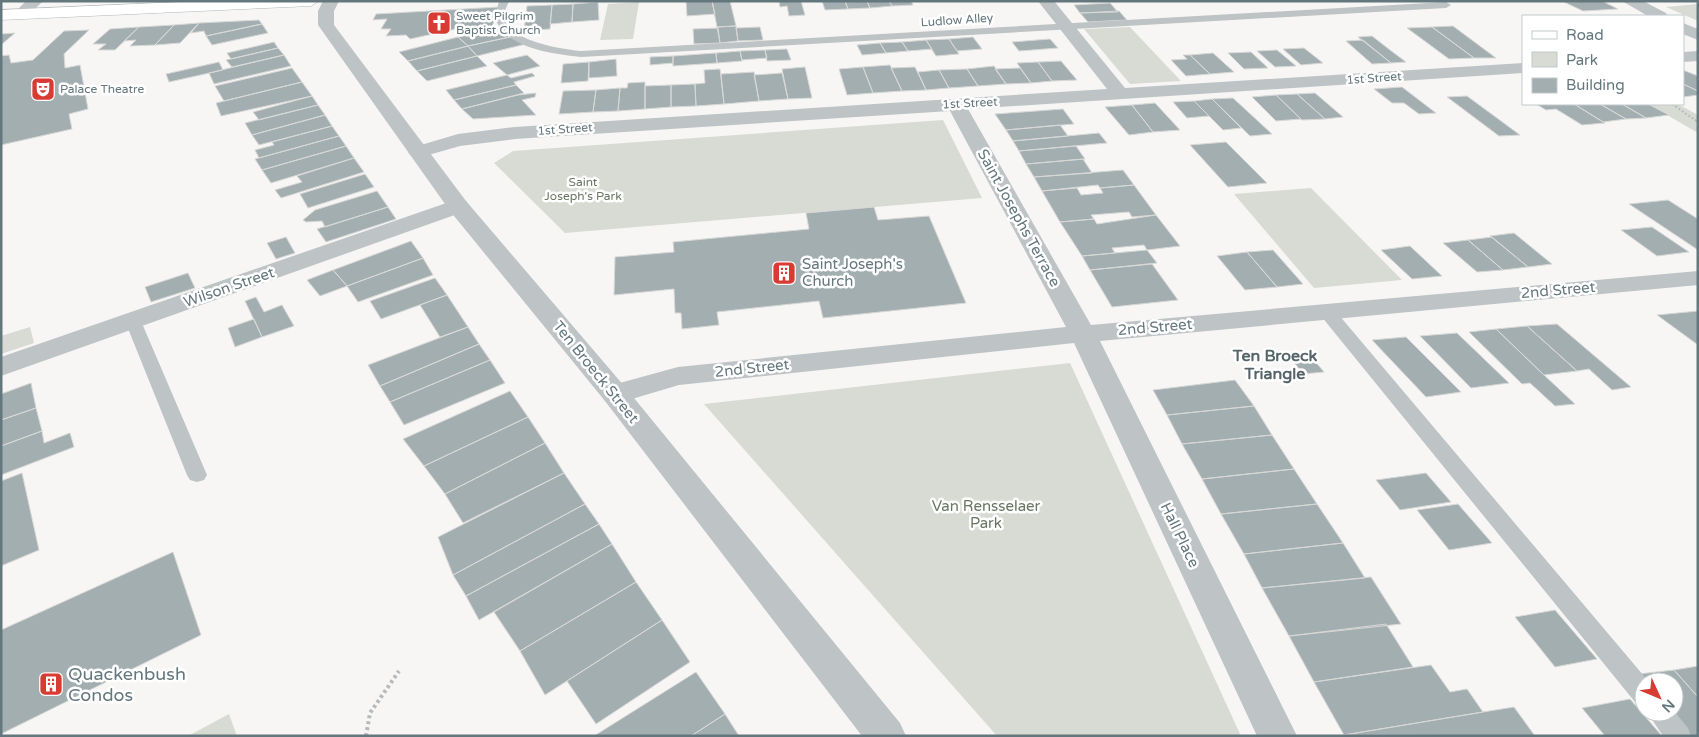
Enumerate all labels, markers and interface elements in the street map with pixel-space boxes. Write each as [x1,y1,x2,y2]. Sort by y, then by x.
place label: Sweet Pilgrim Baptist Church [456,9,541,37]
church icon: Sweet Pilgrim Baptist Church [426,10,452,36]
street label: Ludlow Alley [920,10,994,30]
legend [1522,15,1684,105]
text: Road [1566,26,1604,44]
text: Park [1566,51,1598,69]
street label: 1st Street [1346,69,1402,87]
theatre icon: Palace Theatre [30,76,56,102]
text: Building [1566,76,1625,94]
place label: Palace Theatre [60,82,144,96]
street label: 1st Street [942,95,998,111]
street label: 1st Street [537,120,593,138]
street label: Saint Josephs Terrace [974,146,1064,290]
park label: Saint Joseph's Park [544,175,622,203]
place label: Saint Joseph's Church [802,255,903,290]
building icon: Saint Joseph's Church [771,260,797,286]
street label: Wilson Street [181,263,277,311]
street label: 2nd Street [1520,278,1596,302]
street label: 2nd Street [1117,315,1193,339]
street label: Ten Broeck Street [549,317,643,427]
district label: Ten Broeck Triangle [1232,346,1318,384]
street label: 2nd Street [714,355,790,381]
park label: Van Rensselaer Park [932,497,1041,532]
street label: Hall Place [1157,500,1203,570]
place label: Quackenbush Condos [68,663,186,706]
building icon: Quackenbush Condos [38,671,64,697]
north arrow [1634,672,1684,722]
text: N [1658,696,1678,716]

